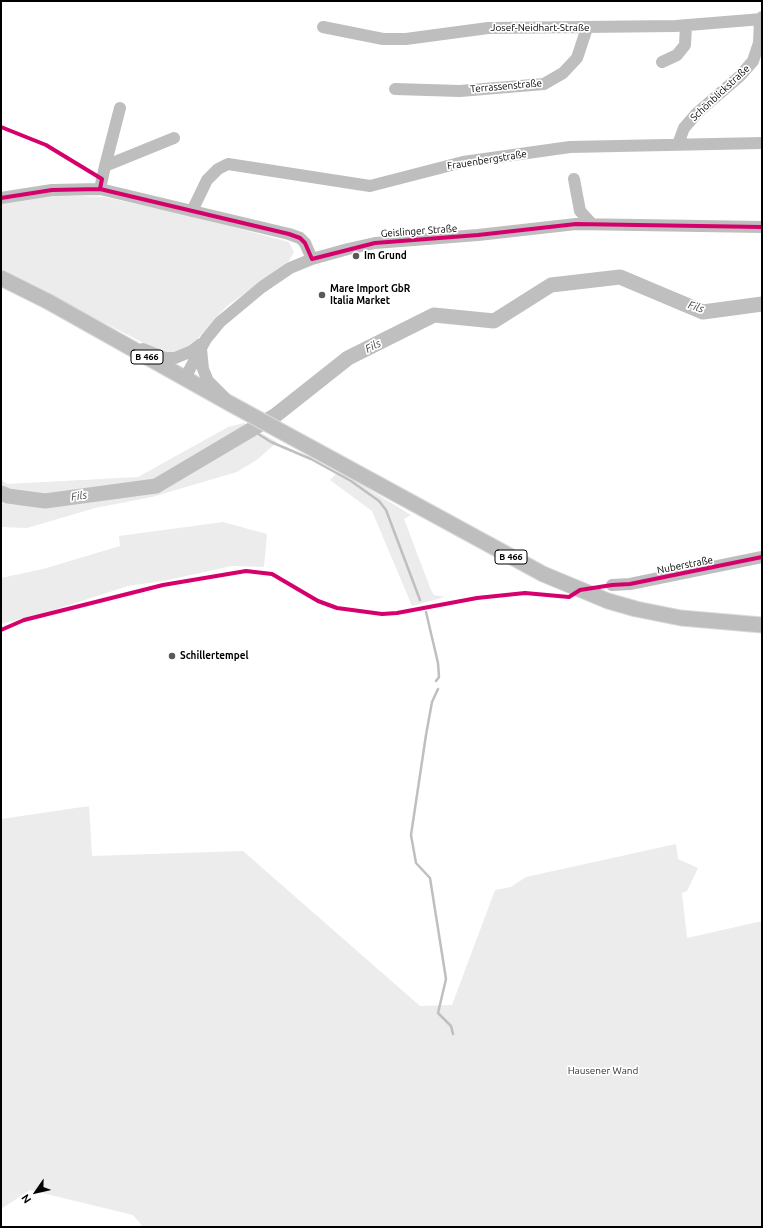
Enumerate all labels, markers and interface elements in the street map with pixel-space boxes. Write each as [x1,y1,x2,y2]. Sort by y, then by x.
street label: Josef-Neidhart-Straße [491,22,589,34]
street label: Schönblickstraße [688,63,752,123]
street label: Terrassenstraße [470,77,542,95]
street label: Frauenbergstraße [446,148,528,172]
street label: Geislinger Straße [380,222,458,240]
place label: Im Grund [364,250,407,262]
marker: Im Grund [351,251,361,261]
place label: Mare Import GbR Italia Market [330,283,410,306]
marker: Mare Import GbR Italia Market [317,290,327,300]
water label: Fils [686,298,706,316]
water label: Fils [363,336,383,356]
road number: B 466 [131,350,163,364]
water label: Fils [70,488,88,504]
road number: B 466 [495,550,527,564]
street label: Nuberstraße [656,554,714,576]
place label: Schillertempel [180,650,248,662]
marker: Schillertempel [167,651,177,661]
park label: Hausener Wand [568,1065,638,1077]
north arrow [16,1172,56,1212]
text: N [19,1192,33,1205]

